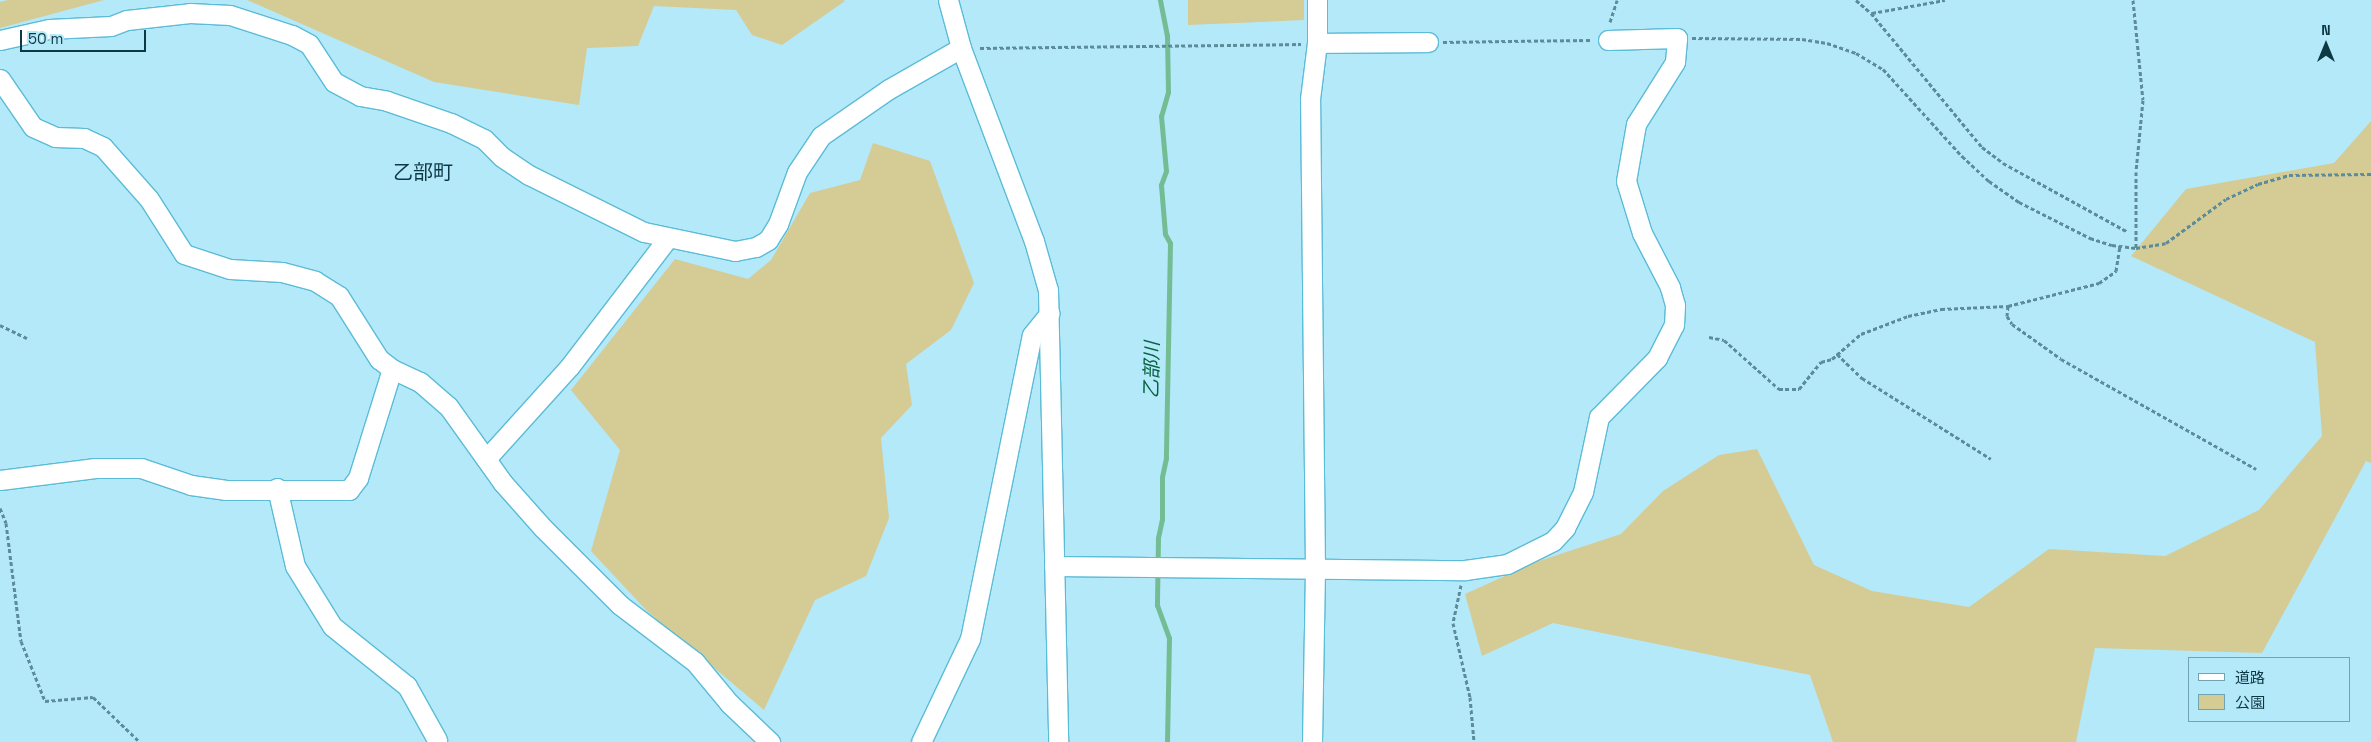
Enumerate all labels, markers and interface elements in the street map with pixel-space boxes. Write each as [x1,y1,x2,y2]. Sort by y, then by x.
scale bar [22,20,149,52]
north arrow [2301,20,2351,70]
text: N [2321,21,2331,39]
text: 50 m [28,29,63,48]
district label: 乙部町 [393,160,453,184]
water label: 乙部川 [1140,341,1164,399]
legend [2188,657,2351,722]
text: 道路 [2235,668,2265,687]
text: 公園 [2235,693,2265,712]

